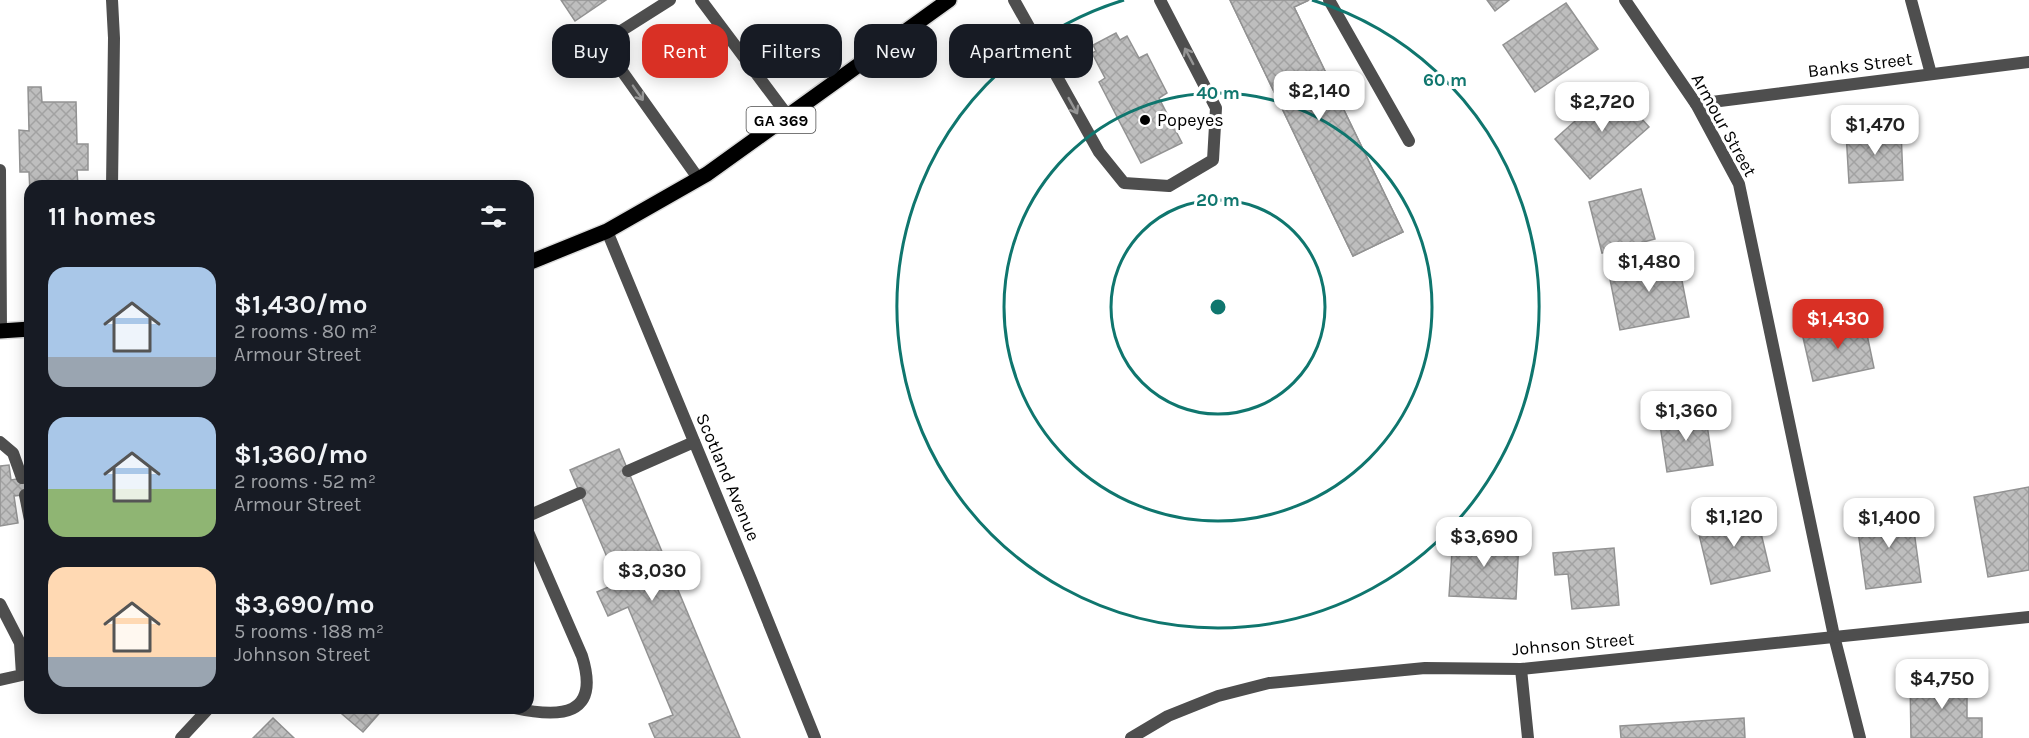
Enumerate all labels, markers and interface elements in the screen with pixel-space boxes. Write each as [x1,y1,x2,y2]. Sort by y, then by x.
chip: Buy [552,24,630,78]
chip: Rent [642,24,728,78]
chip: Filters [740,24,842,78]
chip: New [854,24,937,78]
chip: Apartment [949,24,1093,78]
one-way arrow [1183,48,1195,65]
street label: Banks Street [1806,48,1914,82]
text: 60 m [1423,69,1467,91]
street label: Armour Street [1687,70,1762,181]
pin: $2,140 [1270,71,1368,122]
text: $2,140 [1288,79,1350,102]
text: 40 m [1196,82,1240,104]
pin: $2,720 [1553,82,1651,133]
one-way arrow [632,84,644,101]
text: $2,720 [1569,90,1635,113]
one-way arrow [1067,97,1079,114]
pin: $1,470 [1826,105,1924,156]
road number: GA 369 [746,107,816,133]
place label: Popeyes [1157,109,1224,131]
marker: Popeyes [1138,113,1152,127]
text: $1,470 [1845,113,1905,136]
text: 20 m [1196,189,1240,211]
icon: filters [477,200,510,233]
text: 11 homes [48,201,156,232]
pin: $1,480 [1600,242,1698,293]
text: $1,480 [1617,250,1681,273]
text: $1,430/mo [234,289,368,320]
icon: home [96,291,168,363]
centre of rings [1208,297,1228,317]
pin: $1,430 [1789,299,1887,350]
text: $1,430 [1807,307,1869,330]
text: 2 rooms · 80 m² [234,320,377,343]
text: Armour Street [234,343,361,366]
pin: $1,360 [1637,391,1735,442]
text: $1,360 [1654,399,1718,422]
street label: Scotland Avenue [691,410,765,544]
text: $1,360/mo [234,439,368,470]
icon: home [96,441,168,513]
text: 2 rooms · 52 m² [234,470,376,493]
text: Armour Street [234,493,361,516]
pin: $1,120 [1685,497,1783,548]
pin: $1,400 [1840,498,1938,549]
text: $1,120 [1705,505,1763,528]
text: $1,400 [1857,506,1921,529]
pin: $3,690 [1435,517,1533,568]
text: $3,690 [1450,525,1518,548]
pin: $3,030 [603,551,701,602]
text: $3,030 [617,559,687,582]
text: $3,690/mo [234,589,374,620]
icon: home [96,591,168,663]
text: 5 rooms · 188 m² [234,620,384,643]
street label: Johnson Street [1511,628,1635,660]
text: Johnson Street [234,643,370,666]
pin: $4,750 [1893,659,1991,710]
text: $4,750 [1910,667,1974,690]

